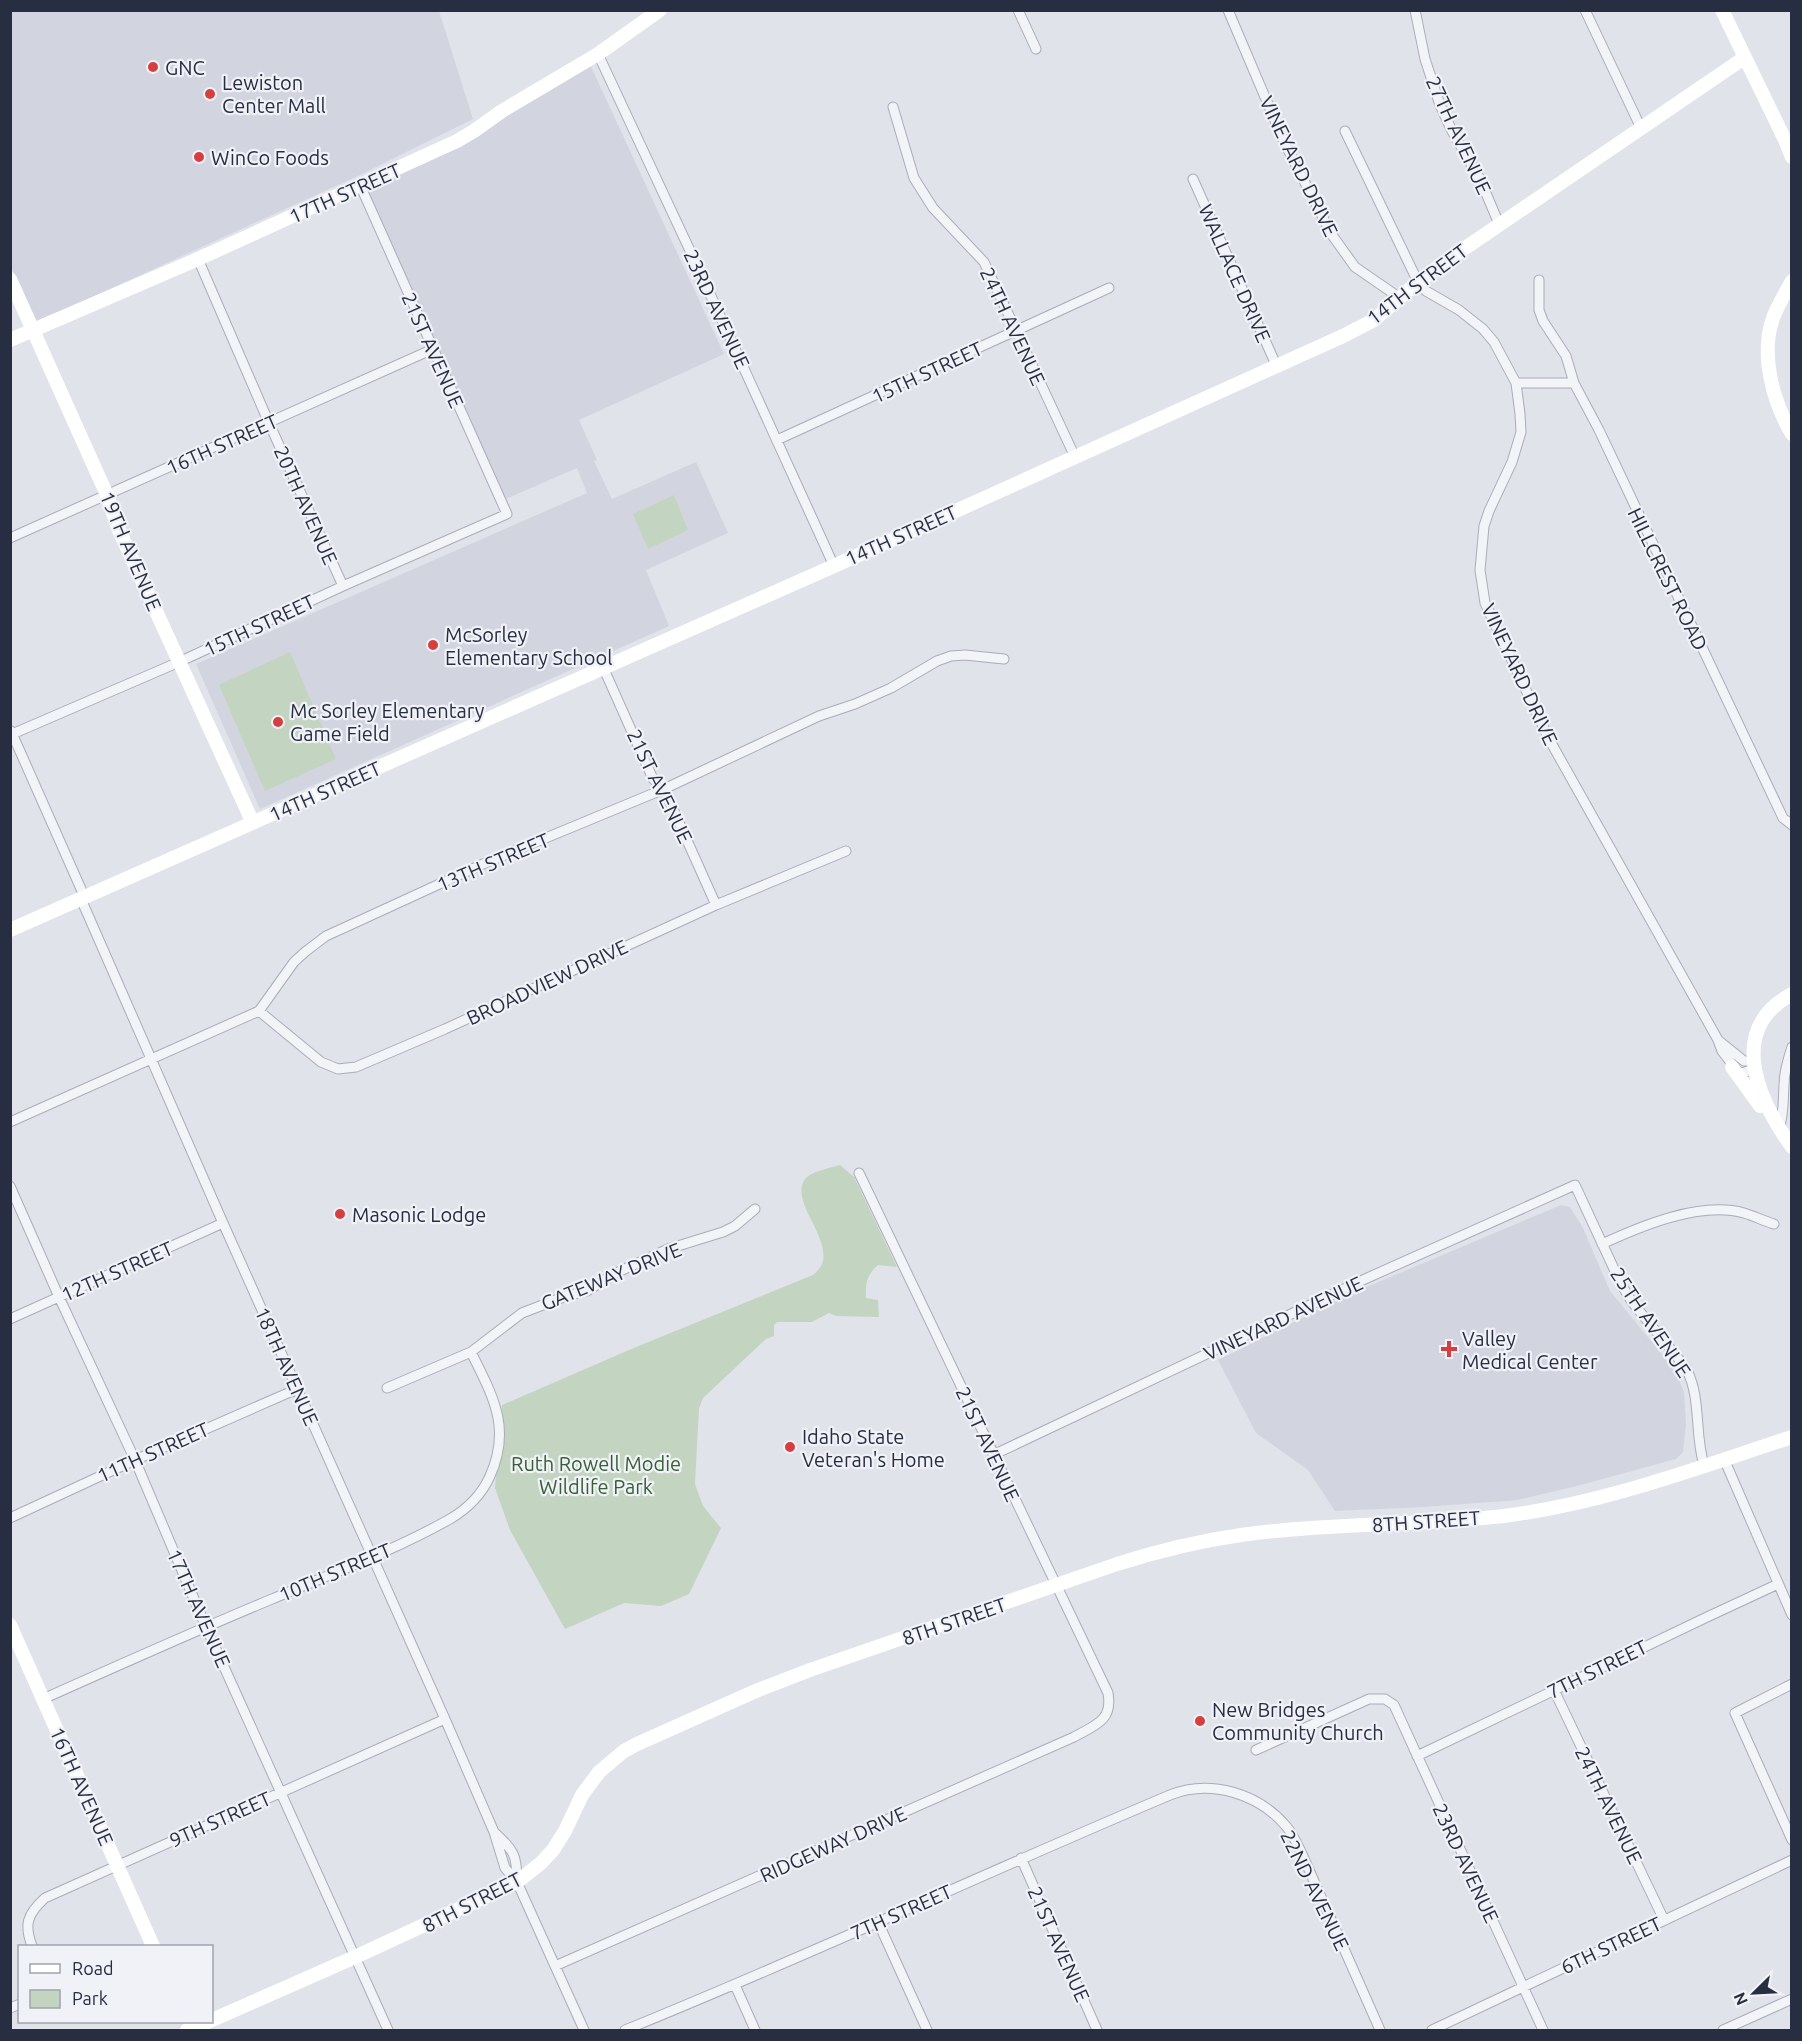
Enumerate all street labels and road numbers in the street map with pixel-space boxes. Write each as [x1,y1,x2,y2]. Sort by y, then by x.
street label: 27TH AVENUE [1422,72,1496,198]
street label: VINEYARD DRIVE [1255,92,1343,240]
street label: 17TH STREET [286,158,404,228]
street label: WALLACE DRIVE [1194,200,1276,346]
street label: 14TH STREET [1362,239,1472,329]
street label: 23RD AVENUE [679,246,755,372]
street label: 24TH AVENUE [976,263,1050,389]
street label: 21ST AVENUE [397,289,469,411]
street label: 15TH STREET [868,336,986,408]
street label: 16TH STREET [163,409,281,479]
street label: 20TH AVENUE [270,442,342,568]
street label: 19TH AVENUE [96,488,166,614]
street label: 14TH STREET [842,500,960,570]
street label: HILLCREST ROAD [1624,504,1712,654]
street label: 15TH STREET [200,589,318,661]
street label: VINEYARD DRIVE [1477,600,1563,748]
street label: 21ST AVENUE [623,725,697,847]
street label: 14TH STREET [266,756,384,826]
street label: 13TH STREET [433,828,553,896]
street label: BROADVIEW DRIVE [463,935,631,1029]
street label: 12TH STREET [58,1236,176,1306]
street label: GATEWAY DRIVE [538,1237,684,1315]
street label: 25TH AVENUE [1606,1263,1696,1381]
street label: VINEYARD AVENUE [1200,1271,1366,1365]
street label: 18TH AVENUE [251,1303,323,1429]
street label: 21ST AVENUE [951,1383,1025,1505]
street label: 11TH STREET [94,1417,212,1487]
street label: 8TH STREET [1371,1506,1481,1536]
street label: 10TH STREET [275,1538,395,1606]
street label: 17TH AVENUE [163,1545,235,1671]
street label: 8TH STREET [899,1592,1009,1650]
street label: 7TH STREET [1543,1635,1651,1703]
street label: 16TH AVENUE [46,1723,118,1849]
street label: 24TH AVENUE [1571,1743,1647,1867]
street label: 9TH STREET [166,1786,274,1852]
street label: 23RD AVENUE [1428,1800,1504,1926]
street label: RIDGEWAY DRIVE [756,1801,910,1887]
street label: 22ND AVENUE [1276,1826,1354,1954]
street label: 8TH STREET [418,1867,526,1937]
street label: 7TH STREET [847,1879,955,1945]
street label: 21ST AVENUE [1023,1883,1095,2005]
street label: 6TH STREET [1557,1912,1665,1978]

